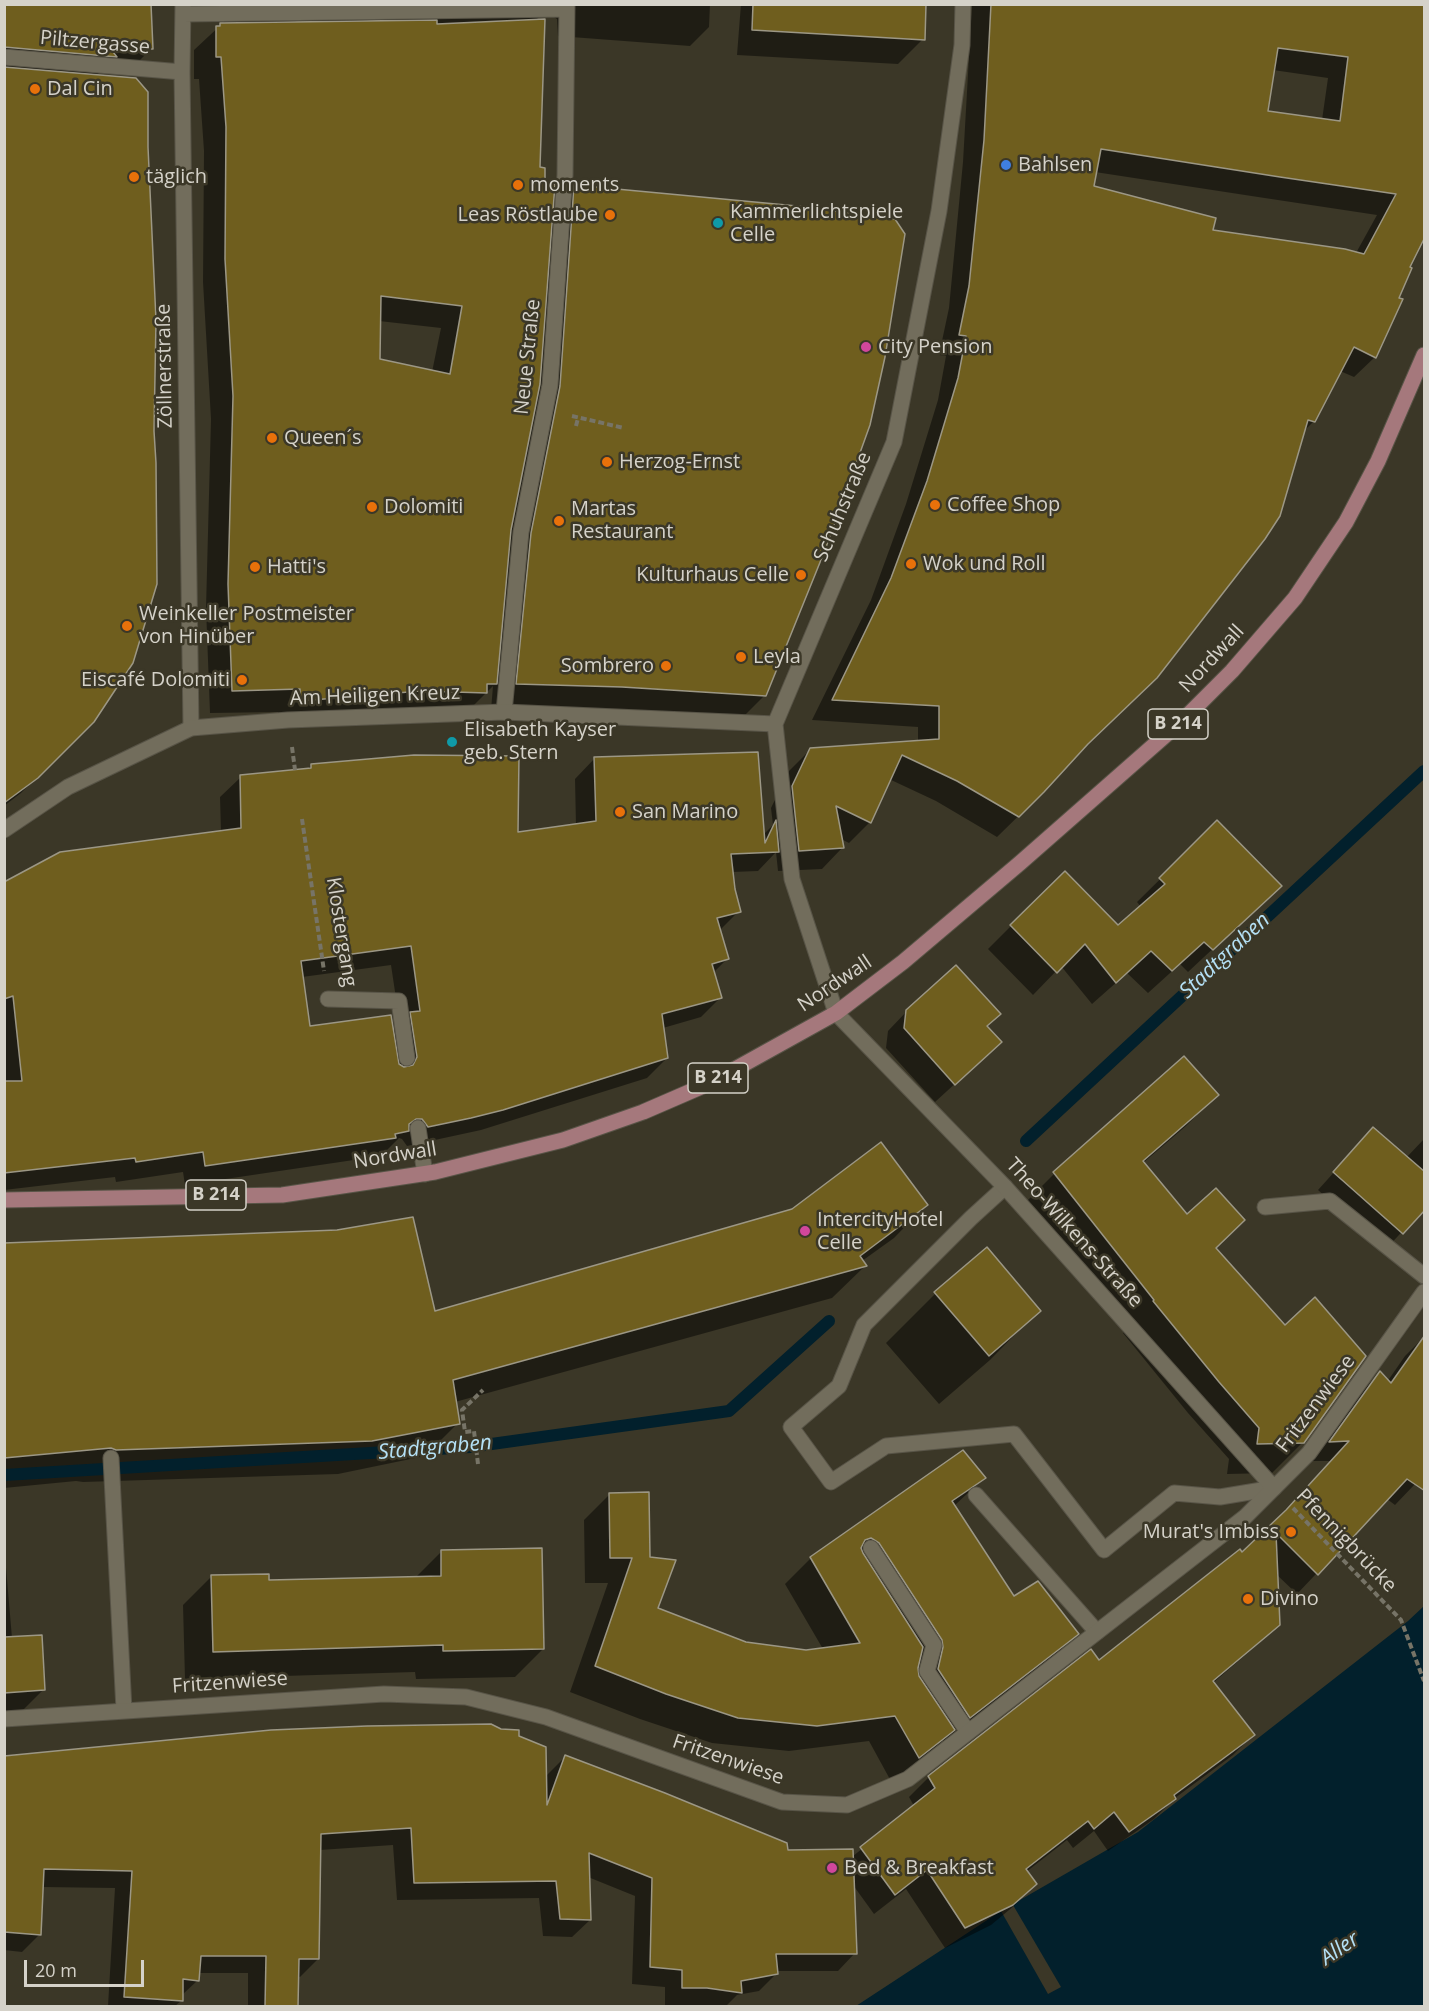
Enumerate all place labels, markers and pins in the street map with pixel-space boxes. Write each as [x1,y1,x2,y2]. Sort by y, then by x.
place label: Dal Cin [47,77,113,101]
marker: Dal Cin [28,82,42,96]
place label: Bahlsen [1018,153,1092,177]
marker: Bahlsen [999,158,1013,172]
place label: täglich [146,165,207,189]
marker: täglich [127,170,141,184]
place label: moments [530,173,619,197]
marker: moments [511,178,525,192]
place label: Kammerlichtspiele Celle [730,200,903,247]
place label: Leas Röstlaube [458,203,598,227]
marker: Leas Röstlaube [603,208,617,222]
marker: Kammerlichtspiele Celle [711,216,725,230]
place label: City Pension [878,335,992,359]
marker: City Pension [859,340,873,354]
place label: Queen´s [284,426,362,450]
marker: Queen´s [265,431,279,445]
place label: Herzog-Ernst [619,450,740,474]
marker: Herzog-Ernst [600,455,614,469]
place label: Coffee Shop [947,493,1060,517]
place label: Dolomiti [384,495,463,519]
place label: Martas Restaurant [571,497,673,544]
marker: Coffee Shop [928,498,942,512]
marker: Dolomiti [365,500,379,514]
marker: Martas Restaurant [552,514,566,528]
place label: Wok und Roll [923,552,1046,576]
place label: Hatti's [267,555,326,579]
marker: Wok und Roll [904,557,918,571]
marker: Hatti's [248,560,262,574]
place label: Kulturhaus Celle [636,563,789,587]
marker: Kulturhaus Celle [794,568,808,582]
place label: Weinkeller Postmeister von Hinüber [139,602,354,649]
marker: Weinkeller Postmeister von Hinüber [120,619,134,633]
place label: Leyla [753,645,801,669]
marker: Leyla [734,650,748,664]
place label: Sombrero [561,654,654,678]
marker: Sombrero [659,659,673,673]
place label: Eiscafé Dolomiti [81,668,230,692]
marker: Eiscafé Dolomiti [235,673,249,687]
place label: Elisabeth Kayser geb. Stern [464,718,616,765]
marker: Elisabeth Kayser geb. Stern [445,735,459,749]
place label: San Marino [632,800,738,824]
marker: San Marino [613,805,627,819]
place label: IntercityHotel Celle [817,1208,943,1255]
marker: IntercityHotel Celle [798,1224,812,1238]
place label: Murat's Imbiss [1143,1520,1279,1544]
marker: Murat's Imbiss [1284,1525,1298,1539]
place label: Divino [1260,1587,1319,1611]
marker: Divino [1241,1592,1255,1606]
place label: Bed & Breakfast [844,1856,994,1880]
marker: Bed & Breakfast [825,1861,839,1875]

